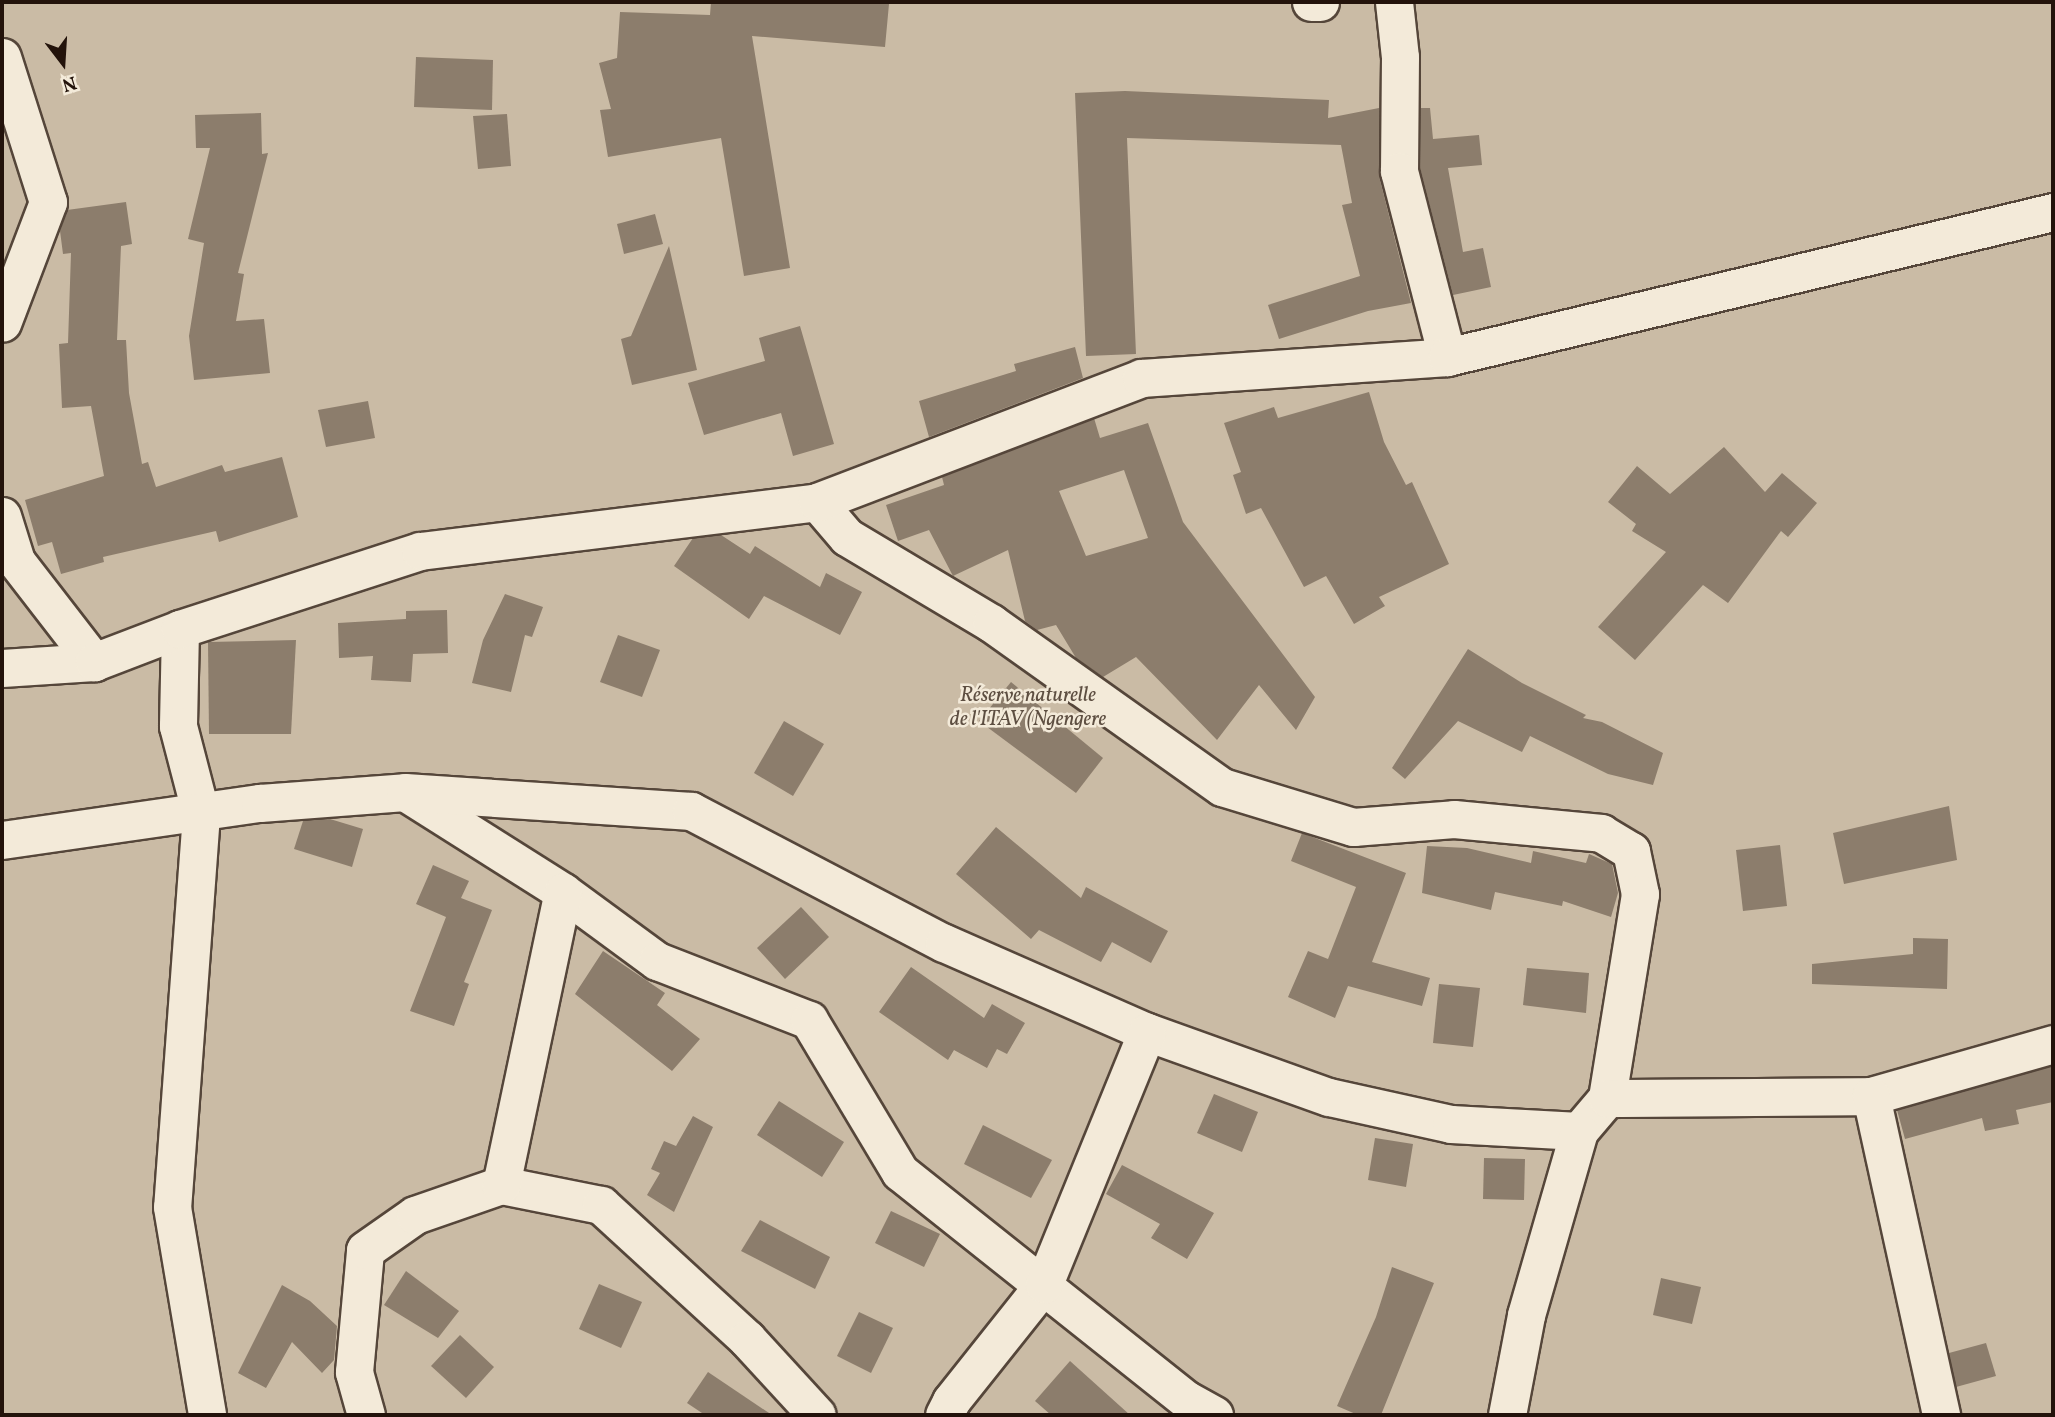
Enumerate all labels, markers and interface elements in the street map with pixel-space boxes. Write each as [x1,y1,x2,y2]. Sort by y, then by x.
north arrow [28,28,98,98]
text: N [59,69,80,98]
park label: Réserve naturelle de l'ITAV (Ngengere [950,683,1106,733]

